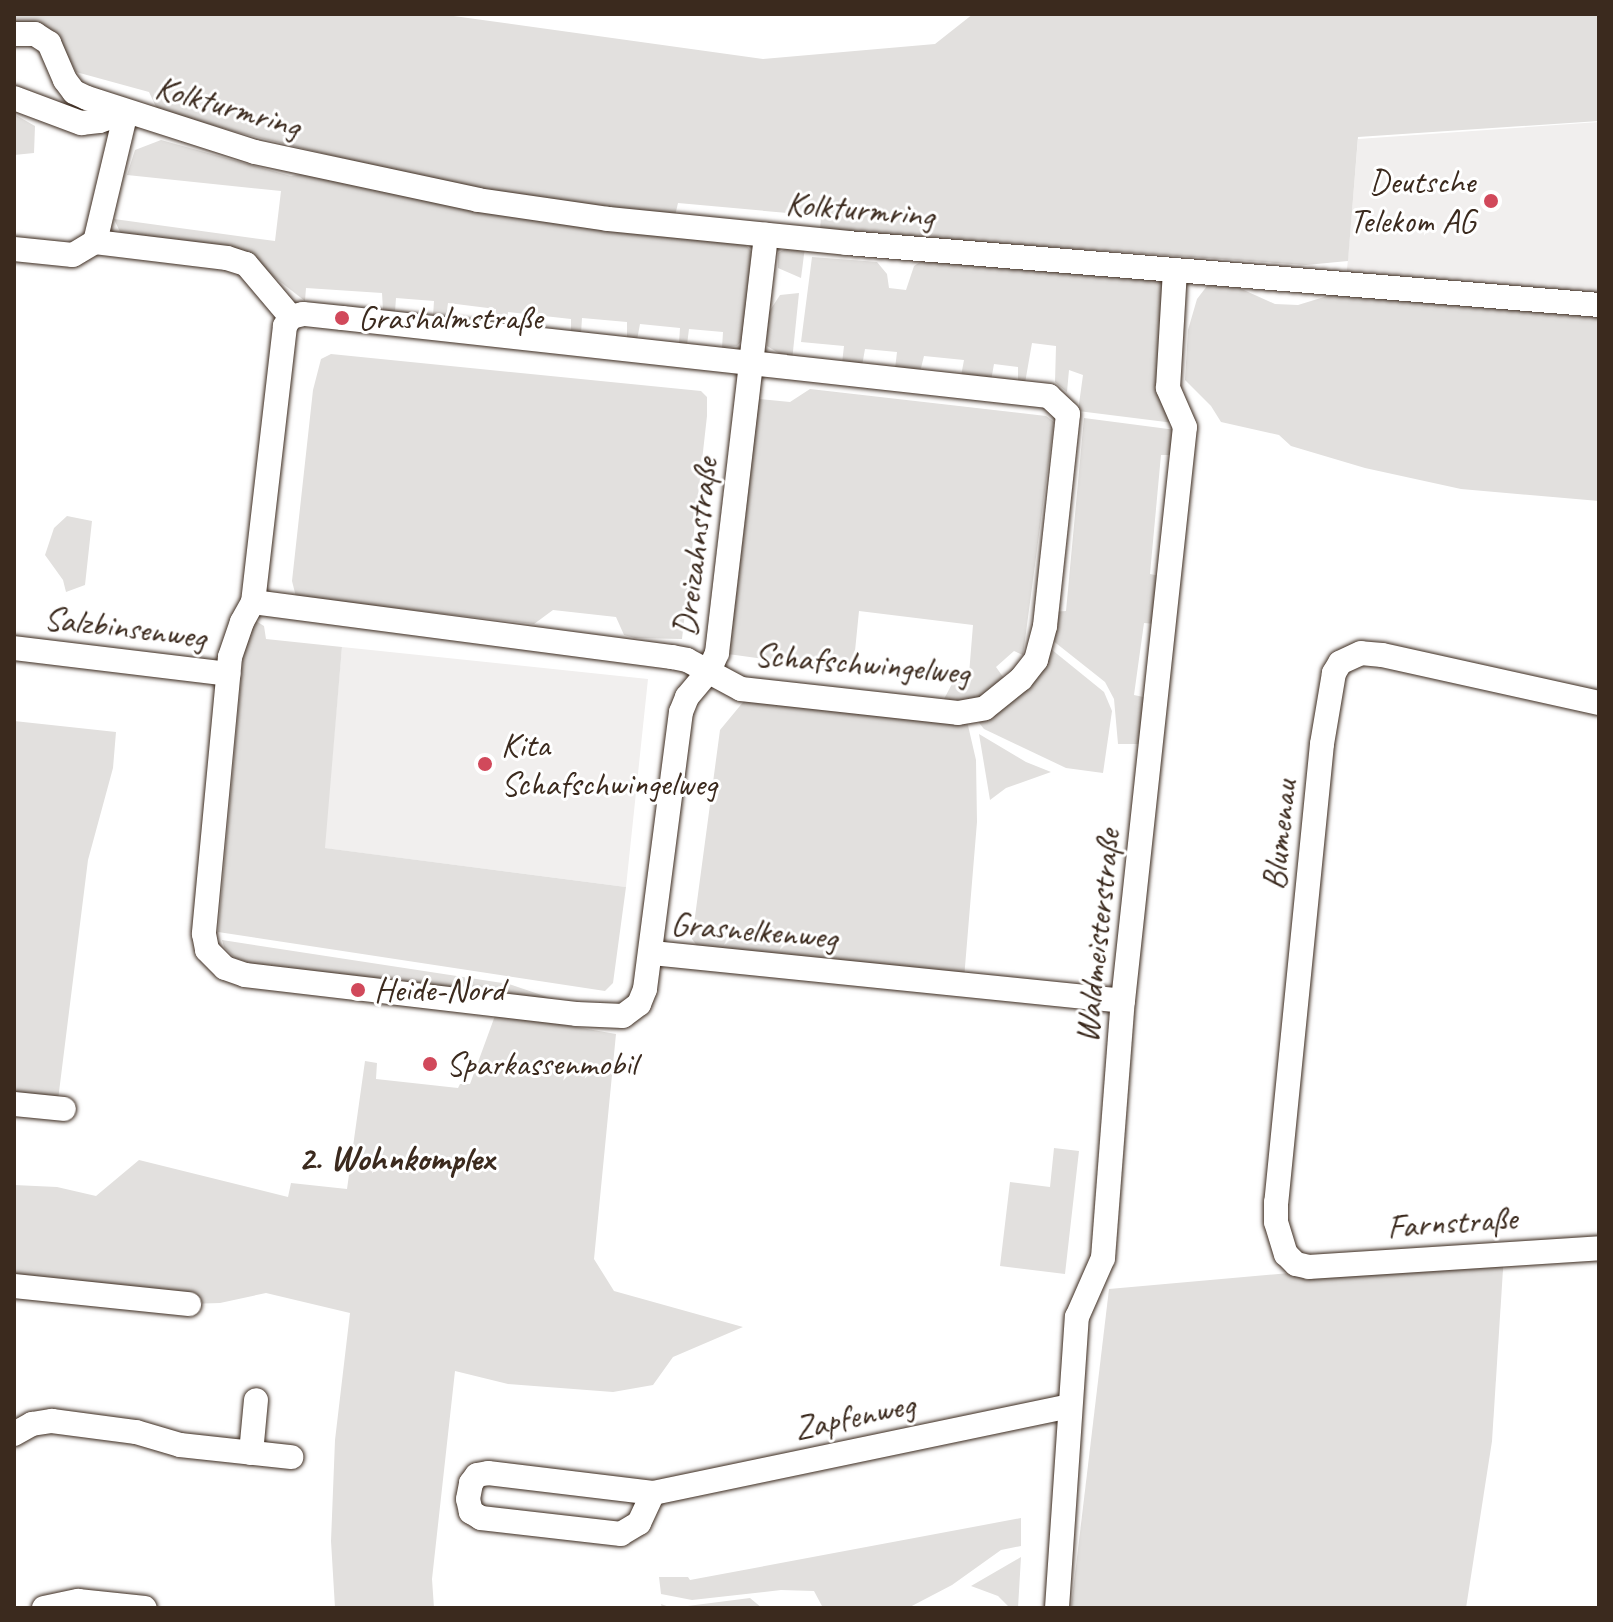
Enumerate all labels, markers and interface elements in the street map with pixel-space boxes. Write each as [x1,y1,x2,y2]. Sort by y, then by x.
street label: Kolkturmring [151,66,305,146]
place label: Deutsche Telekom AG [1349,161,1475,240]
street label: Kolkturmring [784,182,936,236]
marker: Deutsche Telekom AG [1482,192,1500,210]
place label: Grashalmstraße [358,298,542,338]
marker: Grashalmstraße [333,309,351,327]
street label: Dreizahnstraße [664,455,726,639]
street label: Salzbinsenweg [42,597,208,657]
street label: Schafschwingelweg [753,633,971,693]
place label: Kita Schafschwingelweg [501,724,717,804]
marker: Kita Schafschwingelweg [476,755,494,773]
street label: Blumenau [1253,778,1305,892]
street label: Waldmeisterstraße [1066,827,1128,1045]
street label: Grasnelkenweg [669,902,839,958]
place label: Heide-Nord [374,970,504,1010]
marker: Heide-Nord [349,981,367,999]
place label: Sparkassenmobil [446,1044,637,1084]
marker: Sparkassenmobil [421,1055,439,1073]
district label: 2. Wohnkomplex [298,1137,494,1181]
street label: Farnstraße [1386,1197,1518,1247]
street label: Zapfenweg [790,1383,918,1449]

